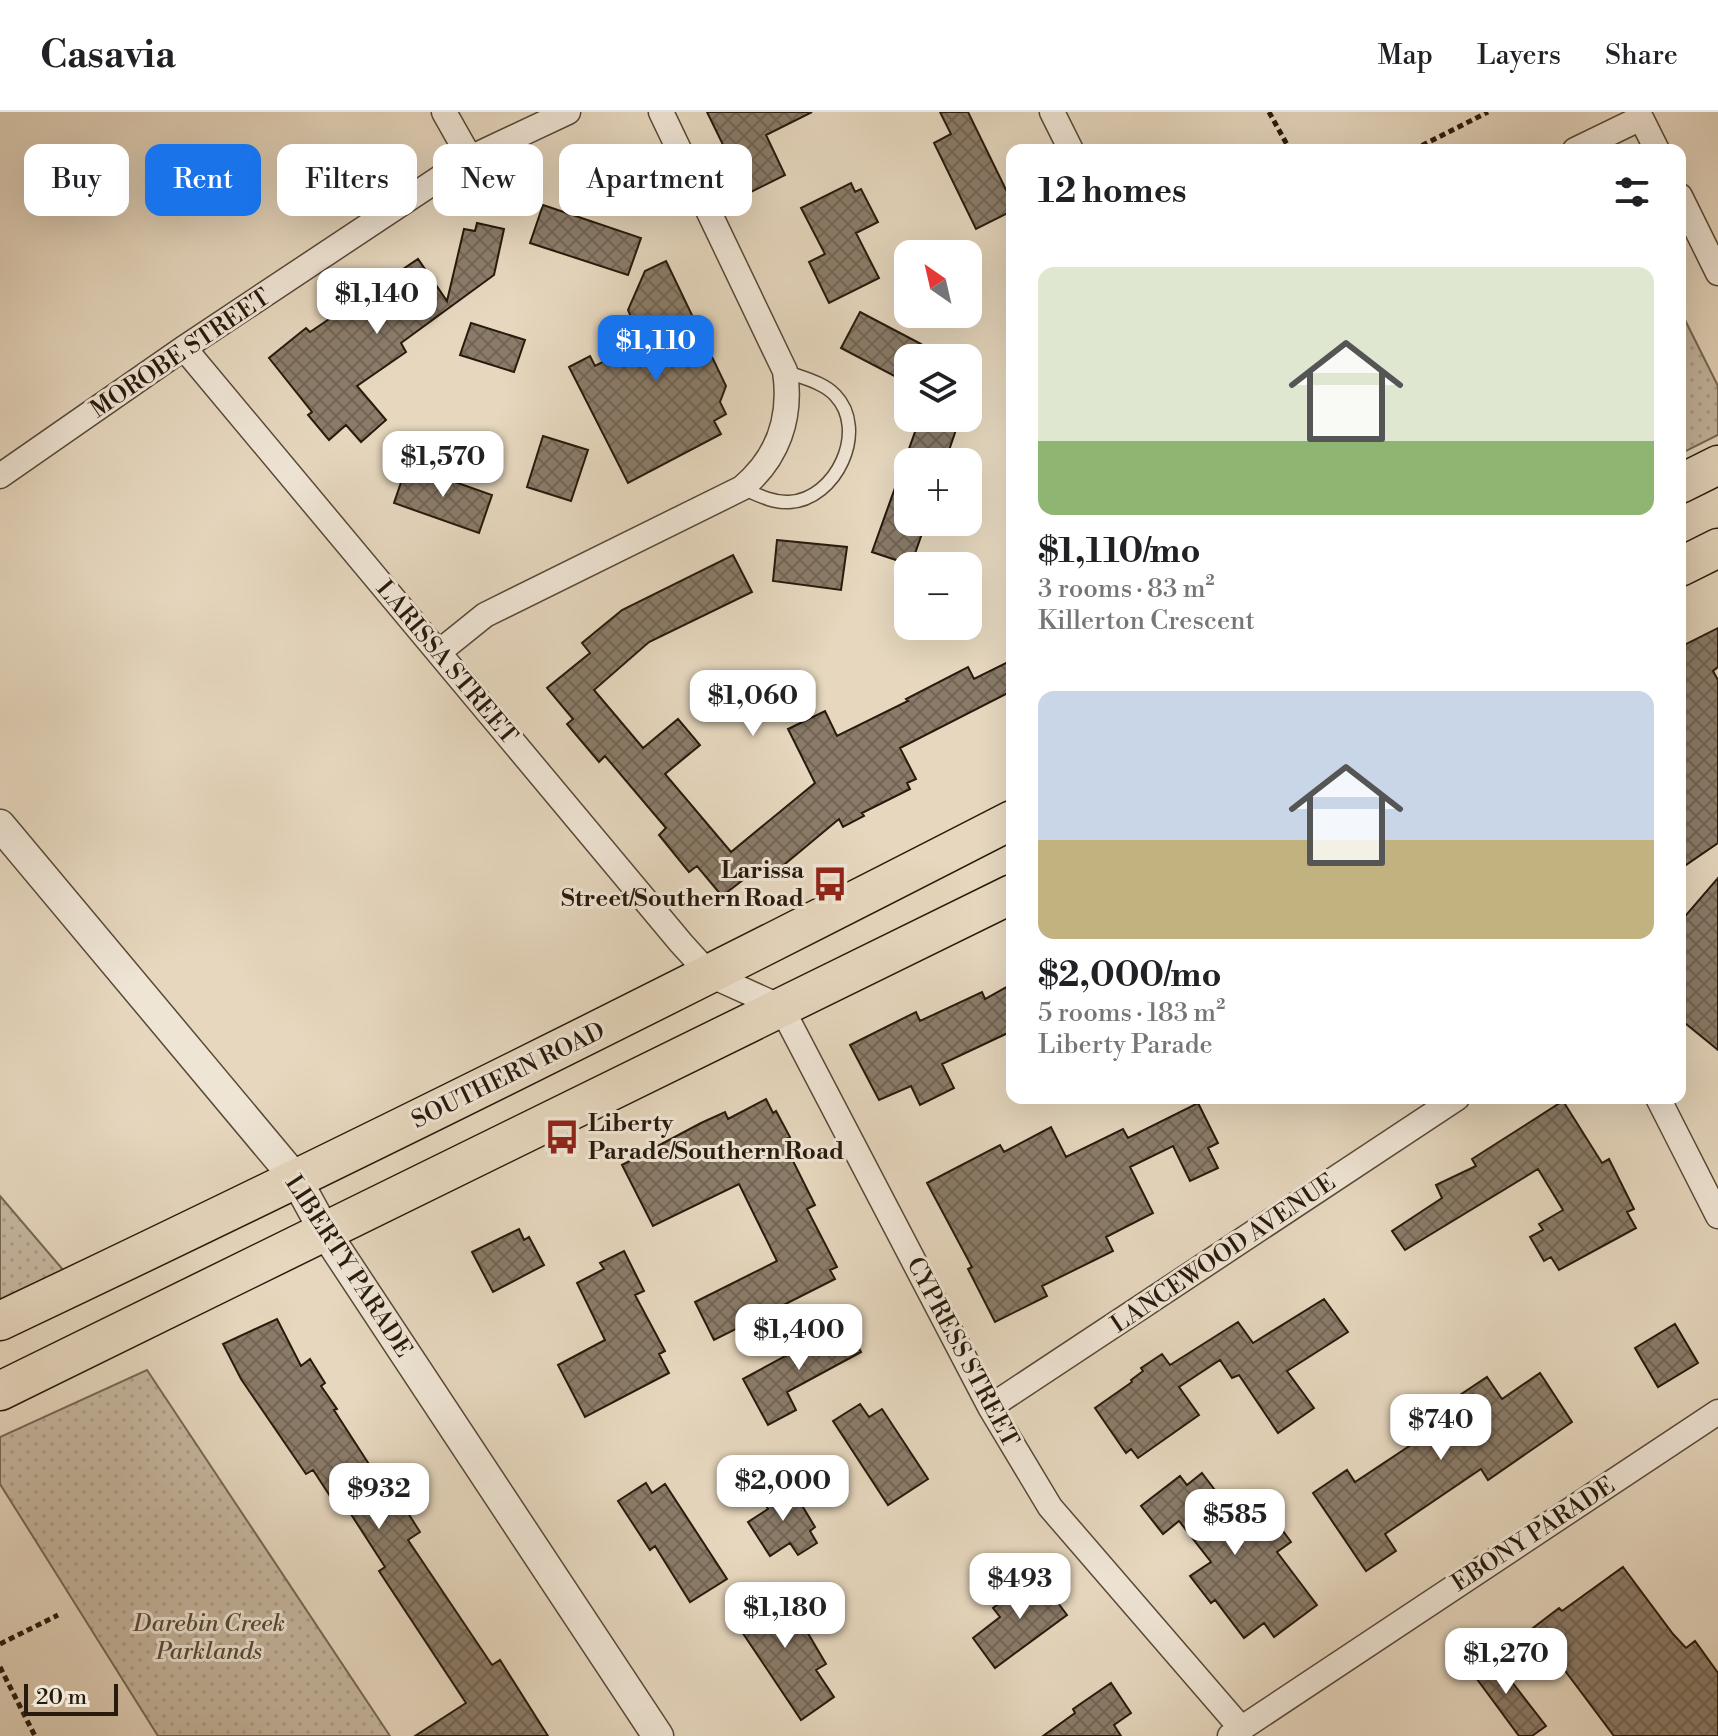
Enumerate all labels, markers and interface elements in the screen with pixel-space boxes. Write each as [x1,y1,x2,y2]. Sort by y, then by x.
text: Casavia [40,32,176,79]
text: Map [1378,38,1433,73]
text: Layers [1477,38,1561,73]
text: Share [1605,38,1678,73]
chip: Buy [24,144,129,216]
chip: Rent [145,144,261,216]
chip: Filters [277,144,417,216]
chip: New [433,144,543,216]
chip: Apartment [559,144,752,216]
icon: filters [1610,170,1654,214]
text: 12 homes [1038,171,1187,213]
north arrow [894,240,982,328]
map controls [894,240,982,640]
pin: $1,140 [312,268,442,336]
text: $1,140 [335,278,419,310]
street label: MOROBE STREET [85,283,276,425]
pin: $1,110 [591,315,721,383]
icon: home [1274,319,1418,463]
text: $1,110 [616,325,696,357]
button: layers [894,344,982,432]
pin: $1,570 [378,431,508,499]
text: $1,570 [401,441,485,473]
button: + [894,448,982,536]
text: $1,110/mo [1038,531,1201,573]
button: − [894,552,982,640]
text: 3 rooms · 83 m² [1038,573,1215,605]
street label: LARISSA STREET [369,575,523,751]
text: Killerton Crescent [1038,605,1255,637]
pin: $1,060 [688,670,818,738]
text: $1,060 [708,680,798,712]
icon: home [1274,743,1418,887]
place label: Larissa Street/Southern Road [561,856,805,914]
bus stop icon: Larissa Street/Southern Road [811,865,849,903]
text: $2,000/mo [1038,955,1222,997]
text: 5 rooms · 183 m² [1038,997,1225,1029]
street label: SOUTHERN ROAD [407,1016,610,1136]
text: Liberty Parade [1038,1029,1213,1061]
place label: Liberty Parade/Southern Road [588,1109,844,1167]
bus stop icon: Liberty Parade/Southern Road [543,1118,581,1156]
street label: LANCEWOOD AVENUE [1106,1167,1342,1340]
street label: LIBERTY PARADE [278,1170,418,1363]
street label: CYPRESS STREET [899,1252,1025,1453]
pin: $1,400 [734,1304,864,1372]
text: $1,400 [753,1314,845,1346]
pin: $740 [1394,1394,1488,1462]
text: $740 [1408,1404,1474,1436]
pin: $2,000 [718,1455,848,1523]
pin: $932 [332,1463,426,1531]
text: $2,000 [735,1465,831,1497]
street label: EBONY PARADE [1446,1471,1621,1599]
text: $932 [347,1473,411,1505]
pin: $585 [1188,1489,1282,1557]
text: $585 [1203,1499,1267,1531]
pin: $493 [973,1553,1067,1621]
text: $493 [988,1563,1052,1595]
pin: $1,180 [720,1582,850,1650]
text: $1,180 [743,1592,827,1624]
park label: Darebin Creek Parklands [132,1609,285,1667]
pin: $1,270 [1441,1628,1571,1696]
text: $1,270 [1463,1638,1549,1670]
scale bar [24,1680,118,1716]
text: 20 m [36,1684,87,1711]

